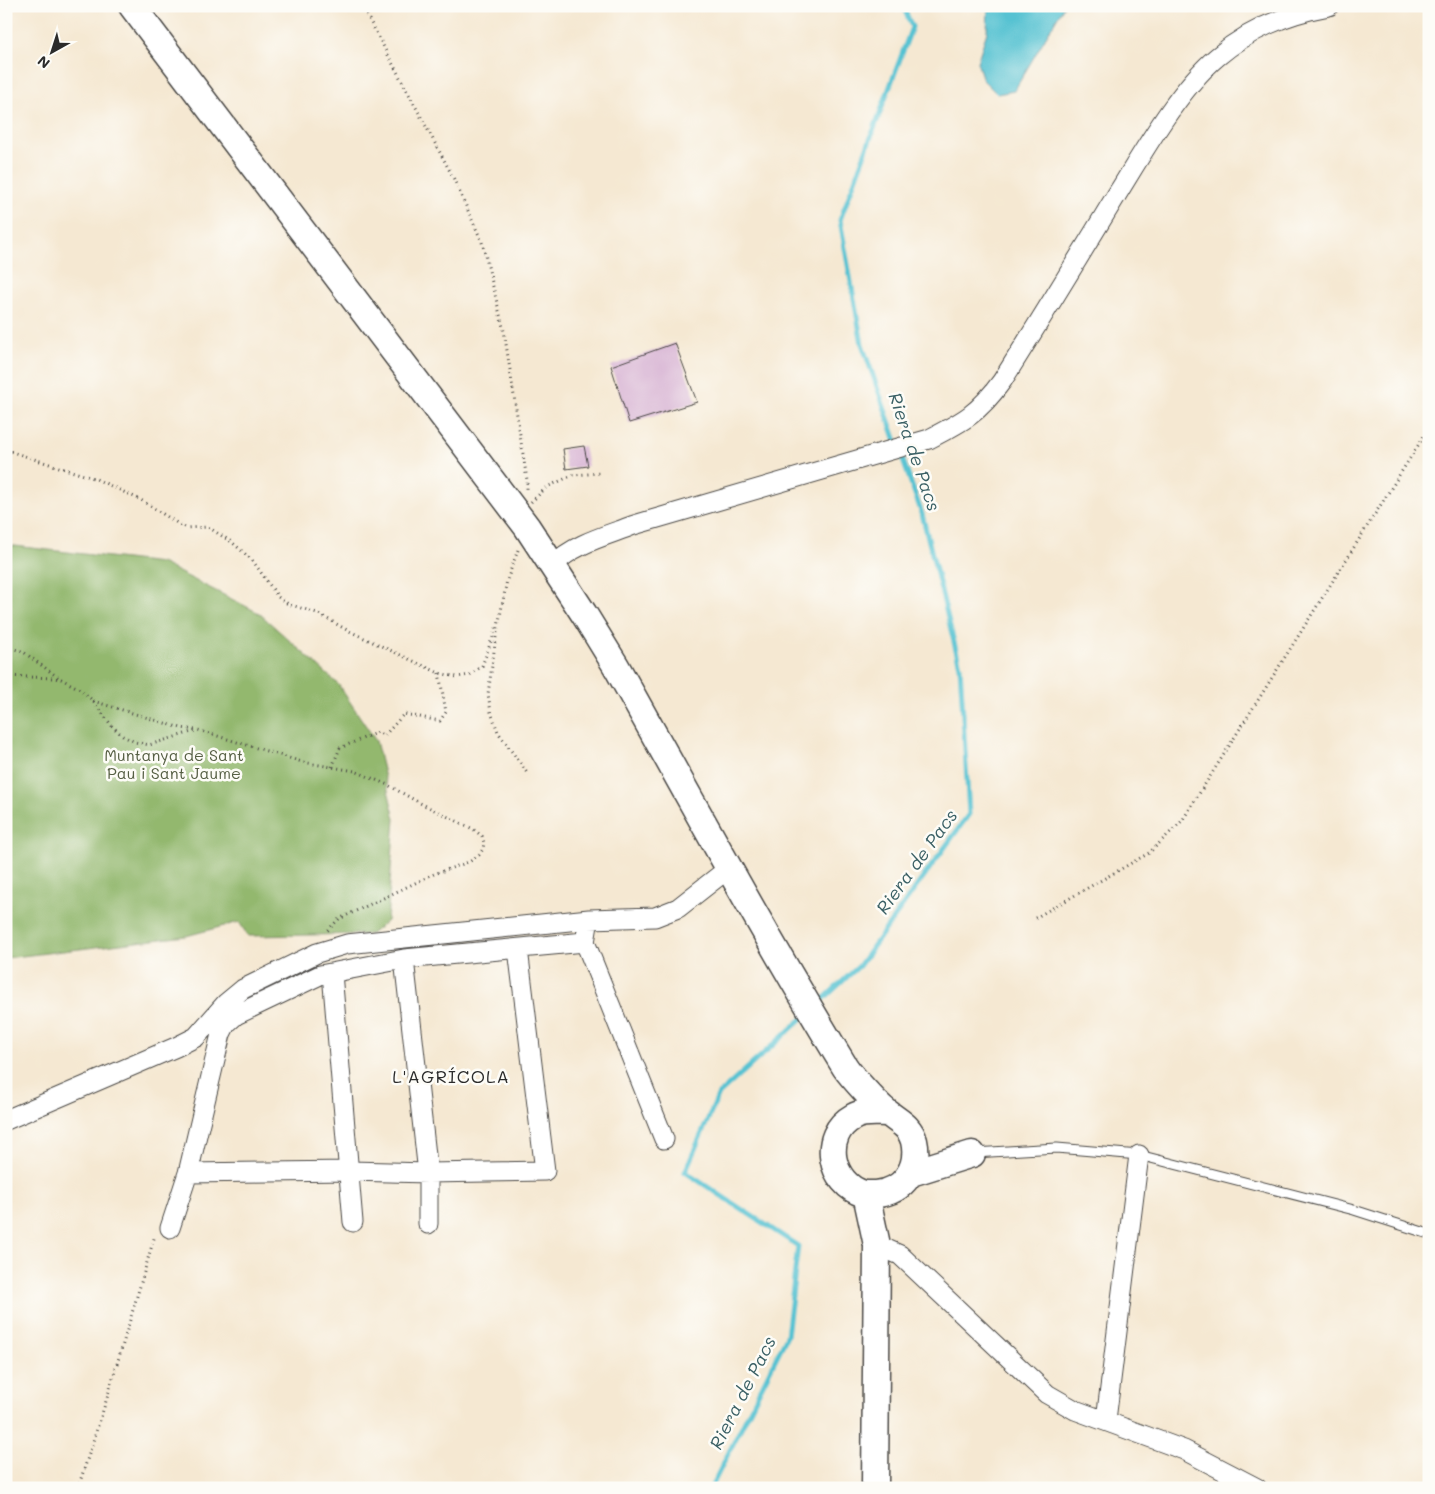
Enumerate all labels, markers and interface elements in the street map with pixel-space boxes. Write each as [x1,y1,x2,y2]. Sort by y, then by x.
north arrow [28,28,78,78]
text: N [33,52,54,73]
water label: Riera de Pacs [883,389,946,514]
park label: Muntanya de Sant Pau i Sant Jaume [104,744,244,783]
water label: Riera de Pacs [870,804,962,919]
district label: L'AGRÍCOLA [392,1064,510,1088]
water label: Riera de Pacs [703,1332,781,1453]

